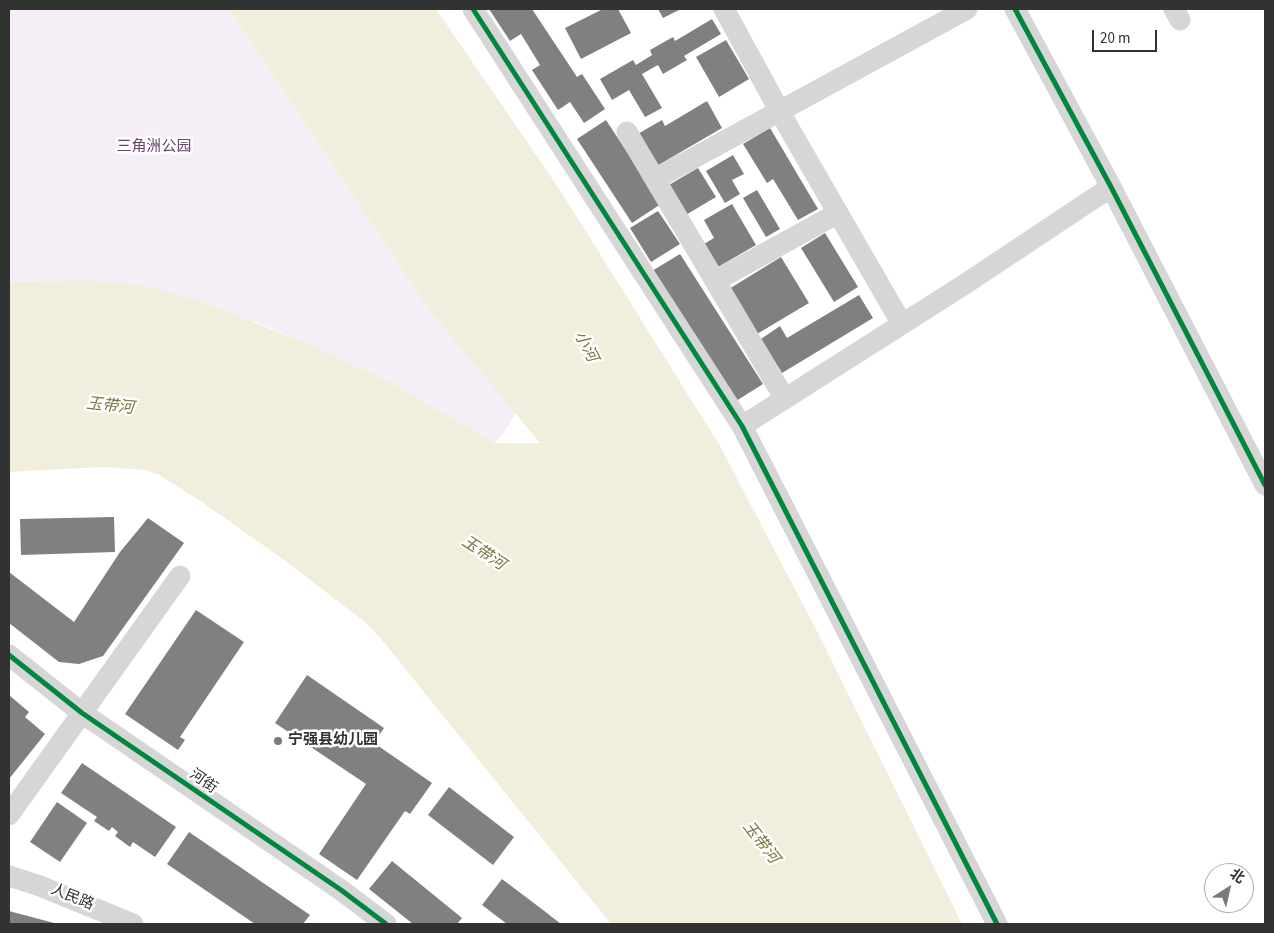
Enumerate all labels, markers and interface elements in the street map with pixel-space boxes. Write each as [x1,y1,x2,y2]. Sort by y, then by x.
scale bar [1094,20,1159,52]
text: 20 m [1100,28,1130,49]
park label: 三角洲公园 [117,139,191,157]
water label: 小河 [569,328,601,366]
water label: 玉带河 [85,395,135,419]
water label: 玉带河 [458,533,508,575]
place label: 宁强县幼儿园 [288,732,378,750]
marker: 宁强县幼儿园 [272,735,284,747]
street label: 河街 [186,766,220,798]
water label: 玉带河 [738,818,782,868]
north arrow [1204,863,1254,913]
text: 北 [1226,864,1248,889]
street label: 人民路 [48,881,96,915]

